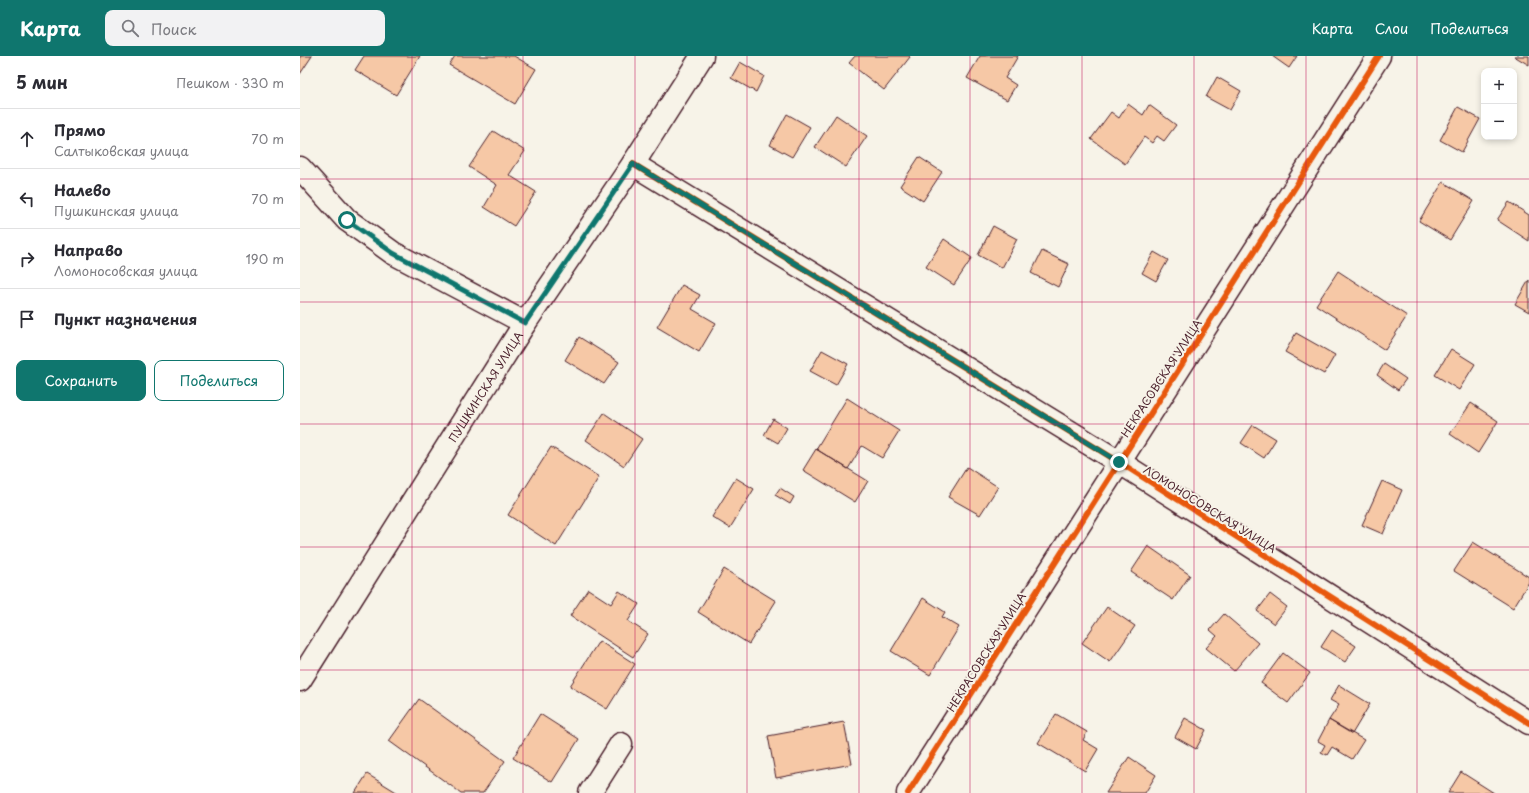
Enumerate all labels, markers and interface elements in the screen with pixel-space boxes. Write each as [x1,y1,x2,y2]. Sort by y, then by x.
search box [105,10,385,46]
text: Карта [20,14,81,42]
icon: search [119,17,141,39]
text: Поиск [151,17,196,40]
text: Карта [1312,18,1353,39]
text: Слои [1375,18,1408,39]
text: Поделиться [1430,18,1509,39]
map controls [1481,68,1517,140]
button: + [1481,68,1517,104]
text: 5 мин [16,69,68,95]
text: Пешком · 330 m [176,73,284,92]
button: − [1481,104,1517,140]
text: Прямо [54,118,105,141]
icon: ahead [16,128,38,150]
text: 70 m [251,129,284,148]
text: Салтыковская улица [54,141,189,160]
text: Налево [54,178,111,201]
icon: left [16,188,38,210]
text: 70 m [251,189,284,208]
text: Пушкинская улица [54,201,178,220]
route start [338,211,356,229]
text: Направо [54,238,123,261]
icon: right [16,248,38,270]
text: 190 m [245,249,284,268]
text: Ломоносовская улица [54,261,198,280]
text: Пункт назначения [54,307,197,330]
icon: arrive [16,308,38,330]
street label: НЕКРАСОВСКАЯ УЛИЦА [1116,315,1206,440]
street label: ПУШКИНСКАЯ УЛИЦА [444,327,527,445]
button: Сохранить [16,360,146,401]
button: Поделиться [154,360,284,401]
route end [1110,453,1128,471]
street label: ЛОМОНОСОВСКАЯ УЛИЦА [1140,461,1280,557]
street label: НЕКРАСОВСКАЯ УЛИЦА [942,589,1030,715]

